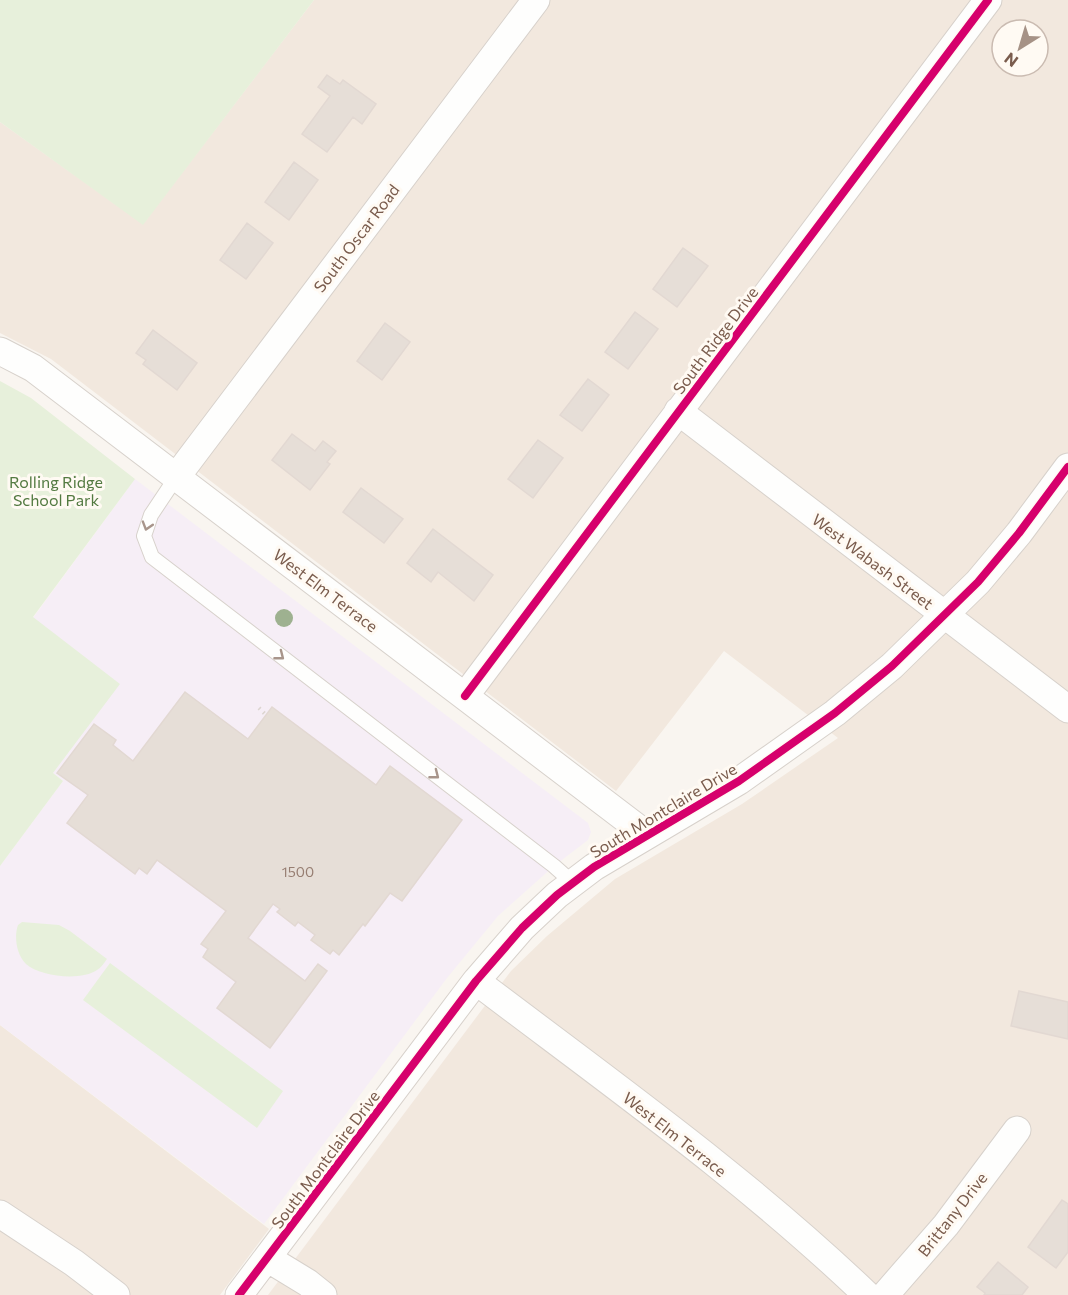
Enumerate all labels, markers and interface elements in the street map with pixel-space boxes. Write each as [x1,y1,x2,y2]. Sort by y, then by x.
north arrow [990,18,1050,78]
text: N [1000,49,1021,72]
street label: South Oscar Road [309,180,403,296]
street label: South Ridge Drive [668,283,762,397]
park label: Rolling Ridge School Park [9,472,103,509]
street label: West Wabash Street [809,509,938,613]
one-way arrow [142,520,154,531]
street label: West Elm Terrace [270,545,382,635]
one-way arrow [274,649,285,660]
street label: South Montclaire Drive [586,759,740,861]
one-way arrow [428,768,439,779]
house number: 1500 [282,863,314,880]
street label: South Montclaire Drive [267,1086,383,1232]
street label: West Elm Terrace [620,1088,730,1180]
street label: Brittany Drive [913,1168,991,1260]

